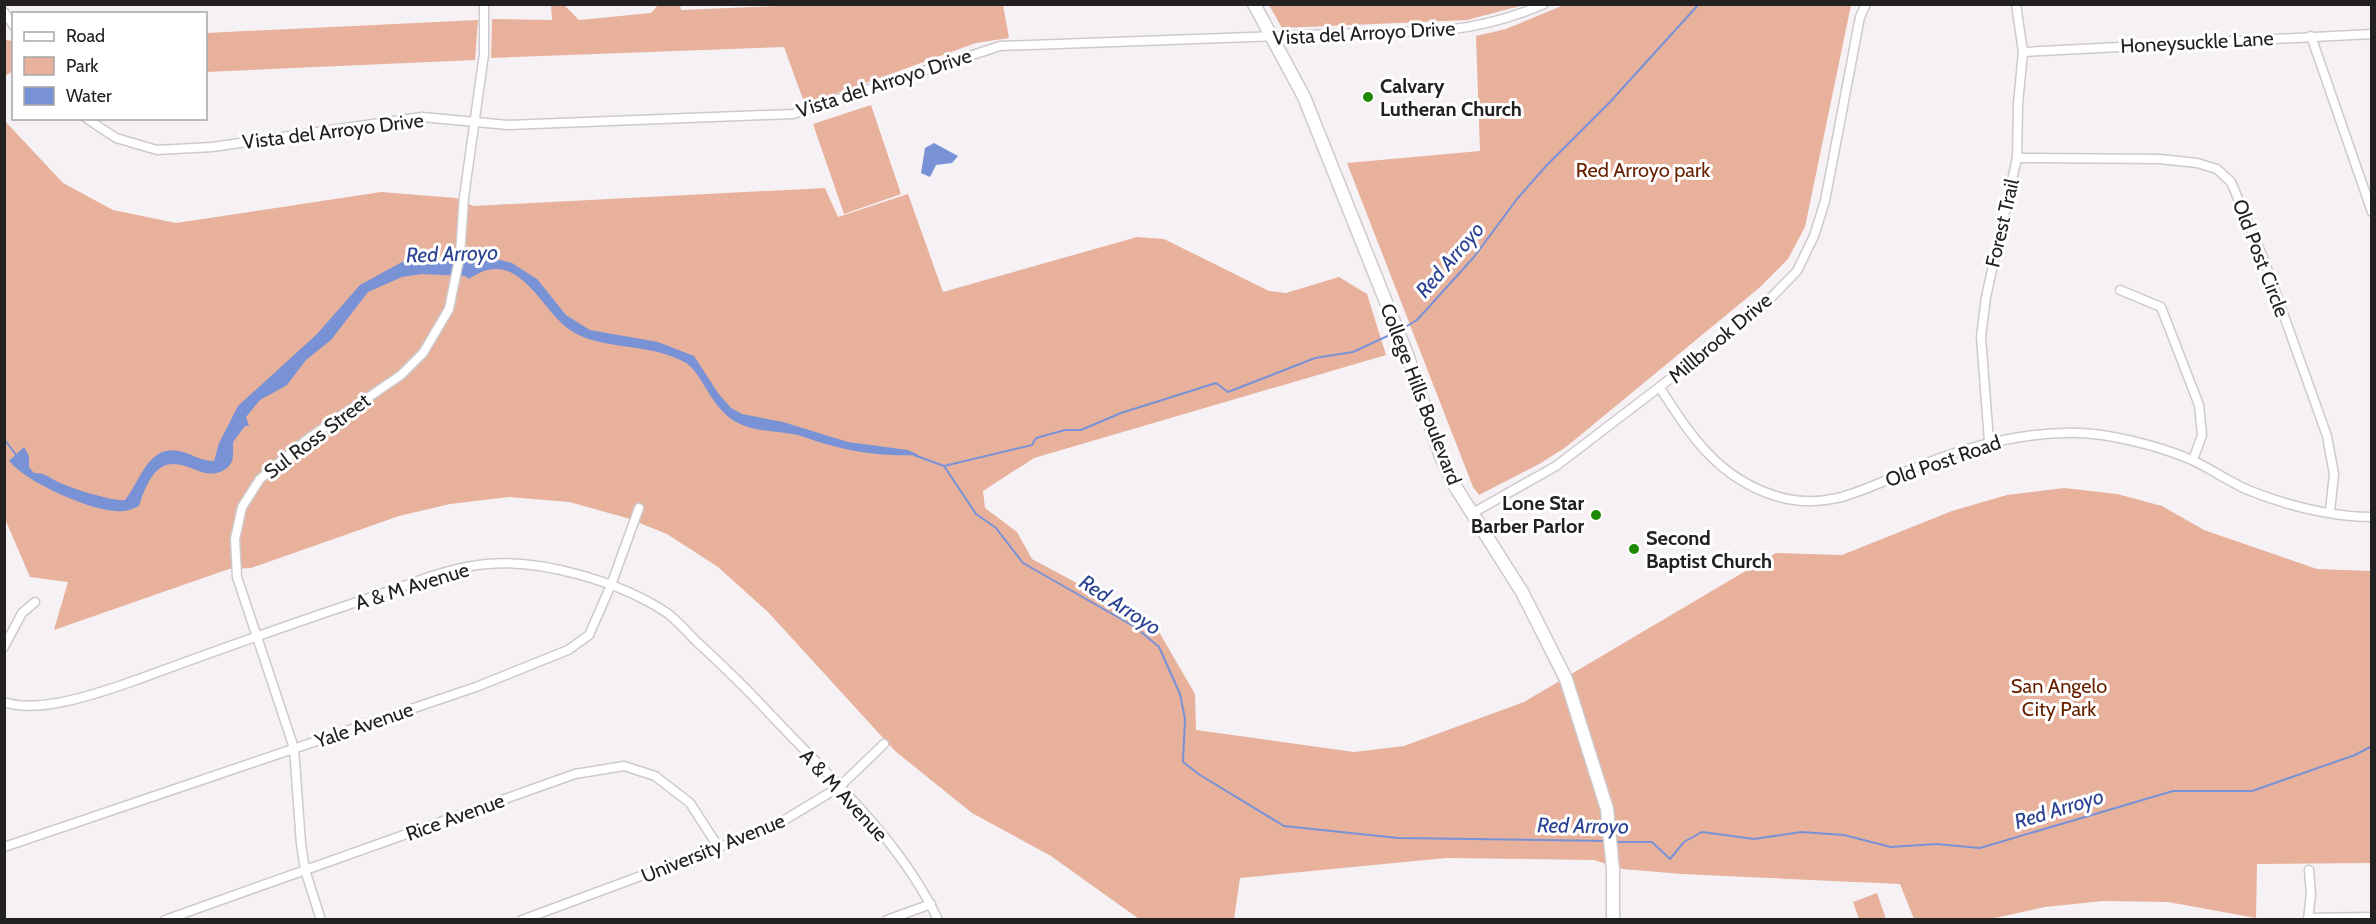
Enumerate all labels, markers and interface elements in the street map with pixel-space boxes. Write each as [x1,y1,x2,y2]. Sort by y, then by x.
legend [12,12,207,120]
street label: Vista del Arroyo Drive [1272,16,1456,50]
text: Road [66,25,105,47]
street label: Honeysuckle Lane [2120,26,2274,58]
street label: Vista del Arroyo Drive [793,43,975,123]
text: Park [66,55,99,77]
place label: Calvary Lutheran Church [1380,74,1522,121]
text: Water [66,85,112,107]
marker: Calvary Lutheran Church [1361,90,1375,104]
street label: Vista del Arroyo Drive [241,108,425,154]
park label: Red Arroyo park [1576,158,1710,182]
street label: Forest Trail [1980,176,2024,270]
street label: Old Post Circle [2228,196,2294,320]
water label: Red Arroyo [1410,217,1489,303]
water label: Red Arroyo [406,239,498,268]
street label: Millbrook Drive [1664,288,1776,388]
street label: College Hills Boulevard [1375,300,1467,488]
street label: Sul Ross Street [259,388,375,484]
street label: Old Post Road [1882,430,2004,492]
place label: Lone Star Barber Parlor [1471,491,1584,538]
marker: Lone Star Barber Parlor [1589,508,1603,522]
place label: Second Baptist Church [1646,526,1772,573]
marker: Second Baptist Church [1627,542,1641,556]
street label: A & M Avenue [352,557,472,615]
water label: Red Arroyo [1075,569,1166,640]
park label: San Angelo City Park [2011,674,2107,721]
street label: Yale Avenue [311,697,416,753]
street label: A & M Avenue [795,744,893,846]
water label: Red Arroyo [2011,783,2106,834]
street label: Rice Avenue [402,788,508,846]
street label: University Avenue [638,808,788,888]
water label: Red Arroyo [1537,812,1629,839]

